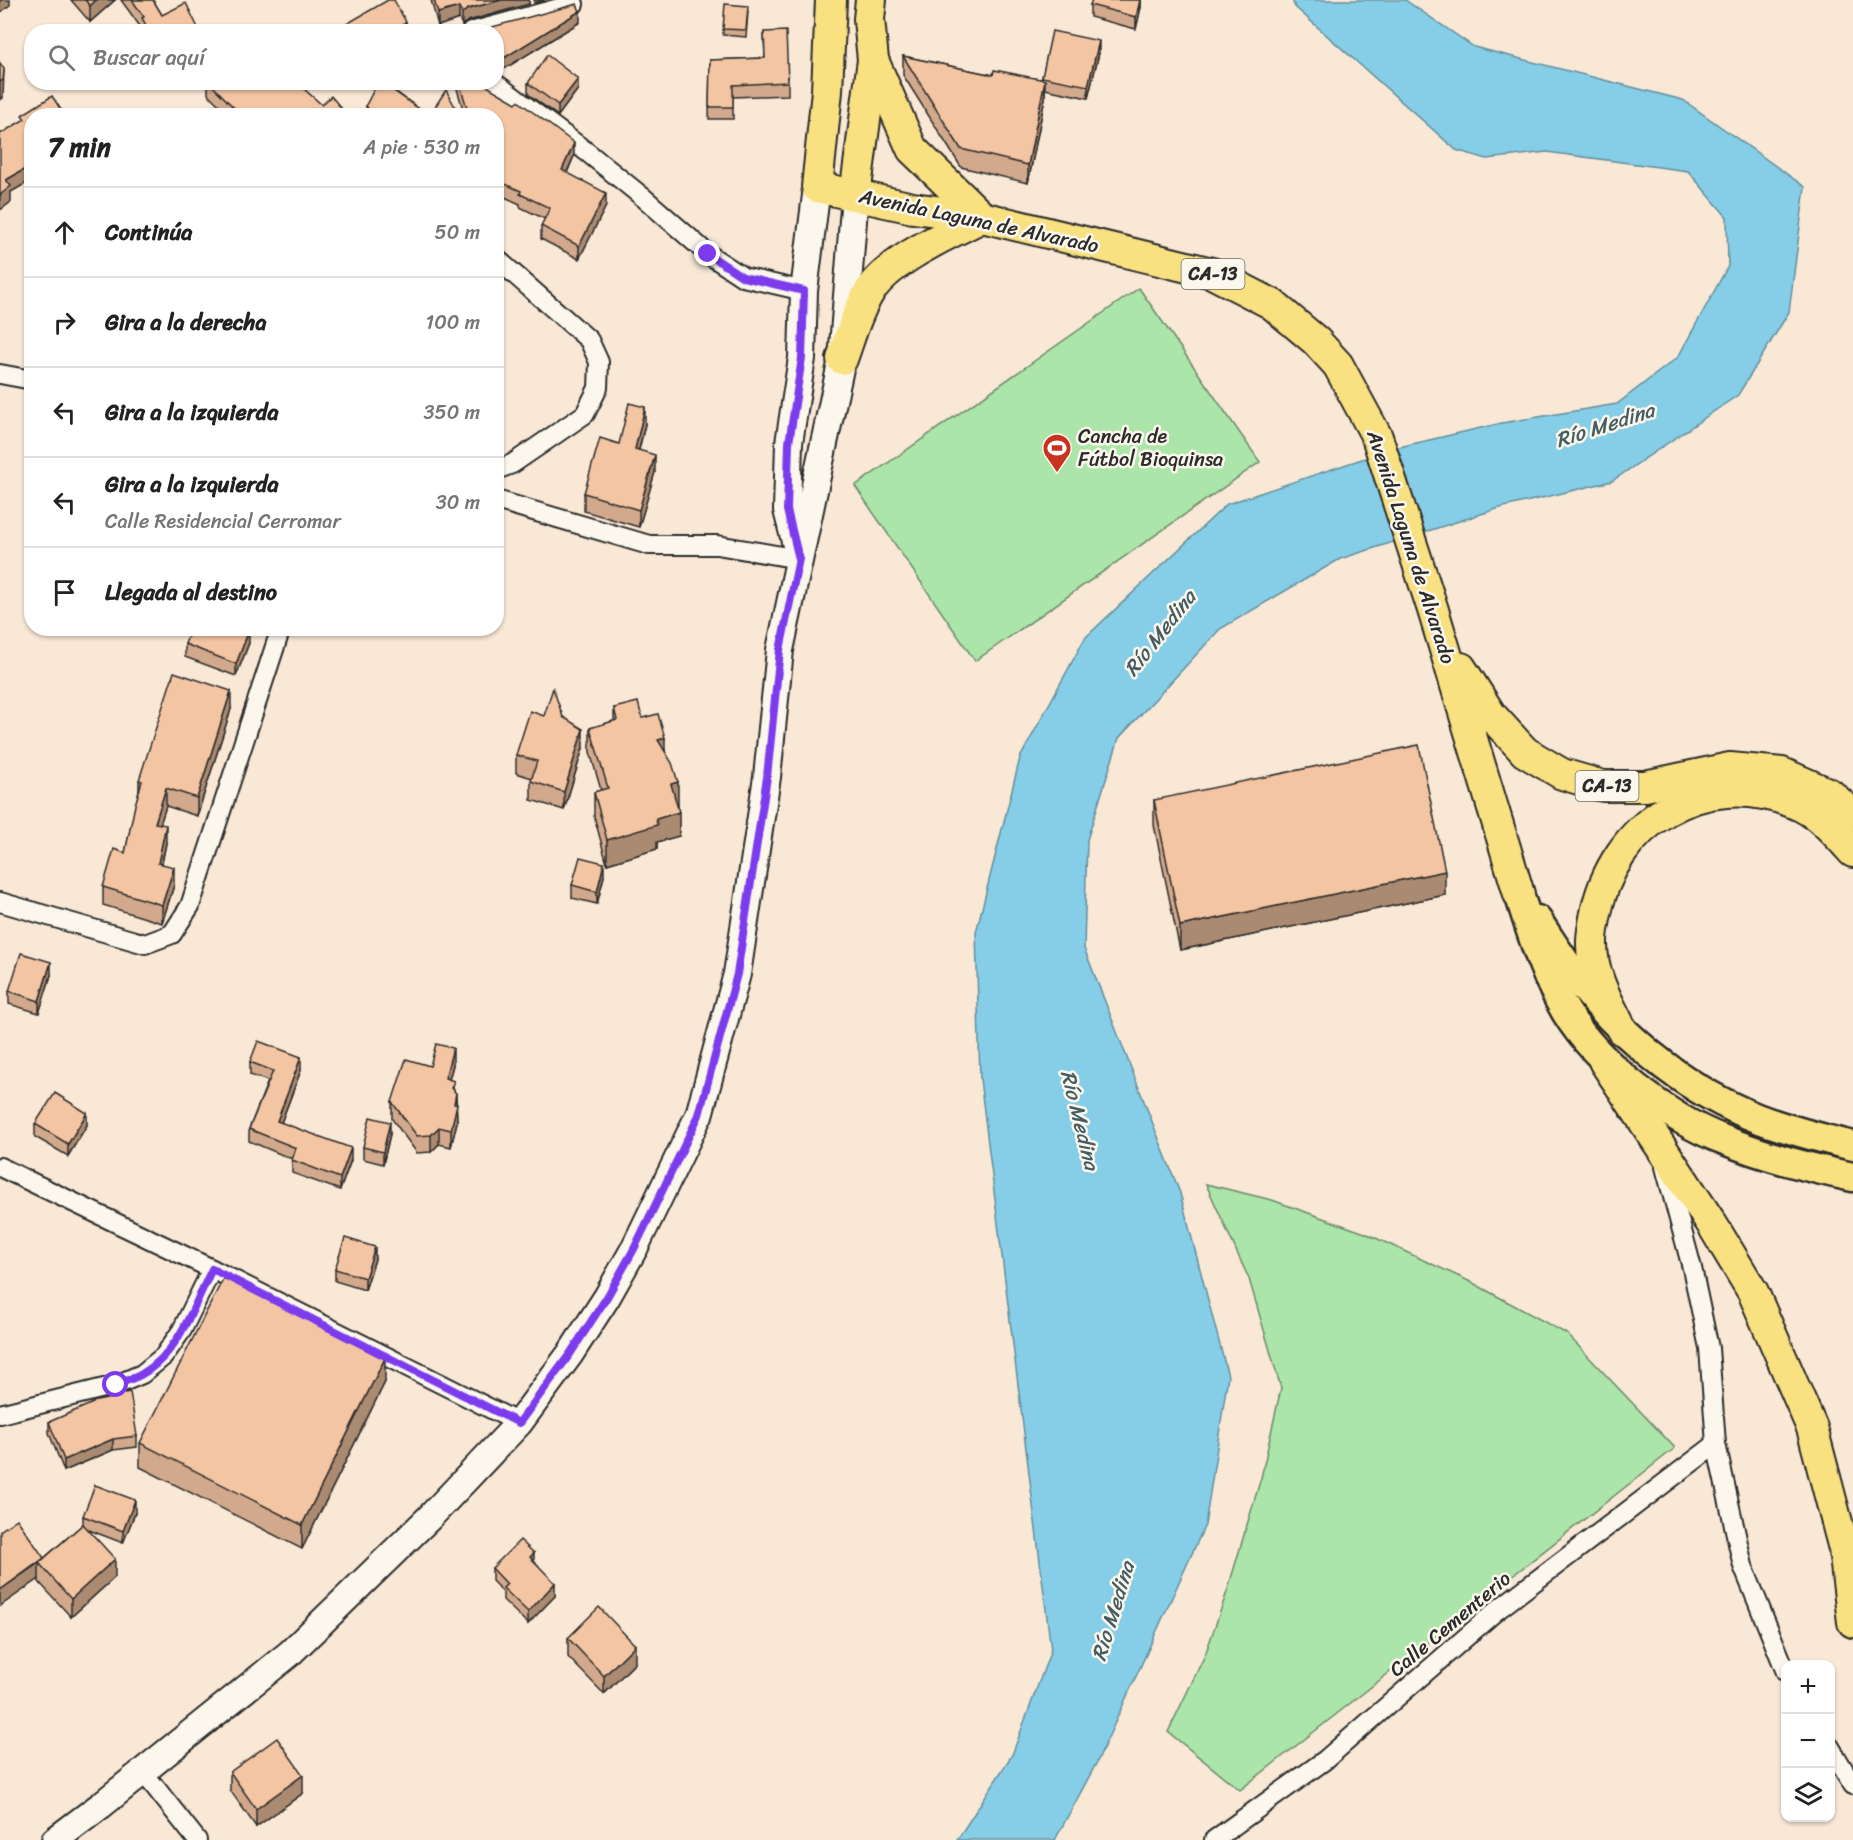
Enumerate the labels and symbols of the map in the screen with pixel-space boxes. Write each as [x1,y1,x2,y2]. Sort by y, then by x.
street label: Avenida Laguna de Alvarado [855,178,1102,263]
route end [694,240,720,266]
road number: CA-13 [1182,259,1244,289]
water label: Río Medina [1551,391,1661,459]
place label: Cancha de Fútbol Bioquinsa [1078,419,1223,477]
street label: Avenida Laguna de Alvarado [1356,425,1465,668]
sports icon: Cancha de Fútbol Bioquinsa [1041,432,1073,474]
water label: Río Medina [1114,580,1207,685]
road number: CA-13 [1576,771,1638,801]
water label: Río Medina [1049,1066,1111,1176]
route start [102,1371,128,1397]
water label: Río Medina [1080,1555,1147,1665]
street label: Calle Cementerio [1381,1562,1519,1686]

